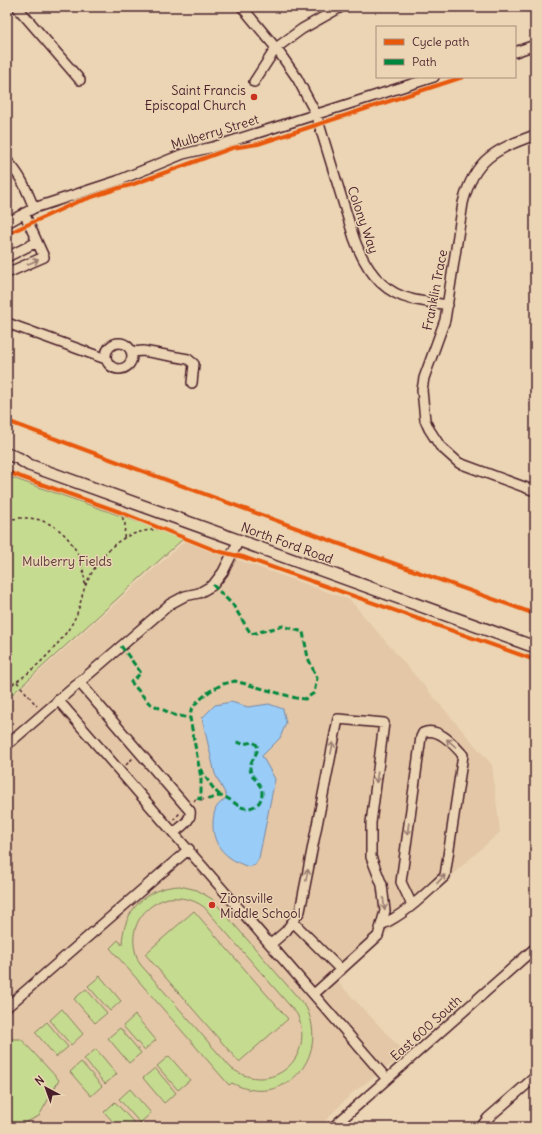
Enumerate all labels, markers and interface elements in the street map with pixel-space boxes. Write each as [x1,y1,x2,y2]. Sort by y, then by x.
legend [376,26,516,78]
text: Cycle path [412,34,469,49]
text: Path [412,54,437,69]
place label: Saint Francis Episcopal Church [145,82,246,114]
marker: Saint Francis Episcopal Church [249,92,259,102]
street label: Mulberry Street [169,110,262,153]
street label: Colony Way [344,184,382,256]
street label: Franklin Trace [419,248,451,332]
one-way arrow [26,258,38,265]
street label: North Ford Road [239,518,336,568]
park label: Mulberry Fields [22,553,112,570]
one-way arrow [445,739,456,748]
one-way arrow [329,742,337,755]
one-way arrow [373,770,381,783]
one-way arrow [404,823,412,836]
one-way arrow [304,869,312,882]
one-way arrow [436,874,445,884]
place label: Zionsville Middle School [220,890,301,922]
one-way arrow [380,897,388,910]
marker: Zionsville Middle School [207,900,217,910]
street label: East 600 South [387,991,465,1064]
north arrow [26,1068,66,1108]
text: N [32,1073,47,1088]

